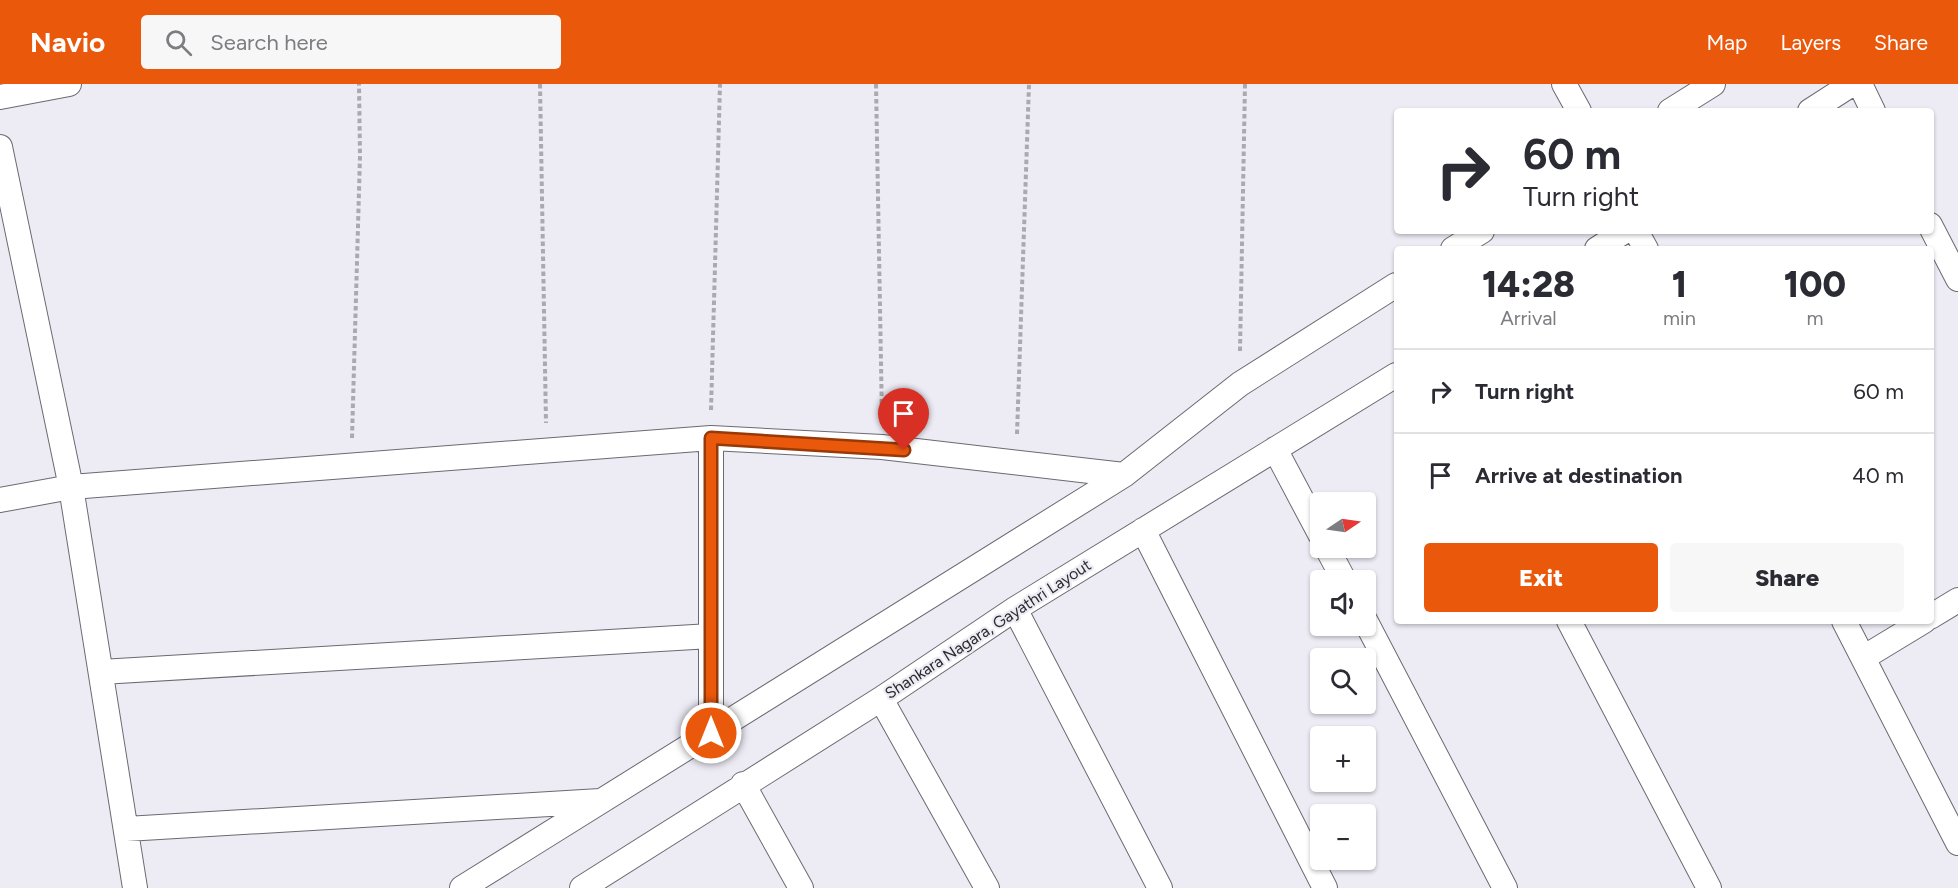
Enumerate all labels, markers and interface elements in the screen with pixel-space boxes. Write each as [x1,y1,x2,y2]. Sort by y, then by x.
search box [141,15,561,69]
text: Navio [30,25,105,59]
icon: search [162,26,195,59]
text: Search here [210,29,328,56]
text: Map [1707,30,1747,55]
text: Layers [1780,30,1841,55]
text: Share [1874,30,1928,55]
text: 60 m [1523,129,1621,180]
icon: right [1424,132,1502,210]
text: Turn right [1523,180,1639,213]
text: 14:28 [1482,263,1575,306]
text: 1 [1672,263,1687,306]
text: 100 [1784,263,1846,306]
text: Arrival [1500,306,1557,330]
text: min [1663,306,1696,330]
text: m [1806,306,1823,330]
icon: right [1424,375,1457,408]
text: Turn right [1475,378,1574,405]
text: 60 m [1853,378,1904,405]
pin [878,388,929,450]
icon: arrive [887,397,920,430]
icon: arrive [1424,459,1457,492]
text: Arrive at destination [1475,462,1683,489]
text: 40 m [1852,462,1904,489]
north arrow [1310,492,1376,558]
map controls [1310,492,1376,870]
button: Exit [1424,543,1658,612]
button: Share [1670,543,1904,612]
street label: Shankara Nagara, Gayathri Layout [881,555,1095,703]
button: sound [1310,570,1376,636]
button: search [1310,648,1376,714]
position arrow [679,701,743,765]
button: + [1310,726,1376,792]
button: − [1310,804,1376,870]

